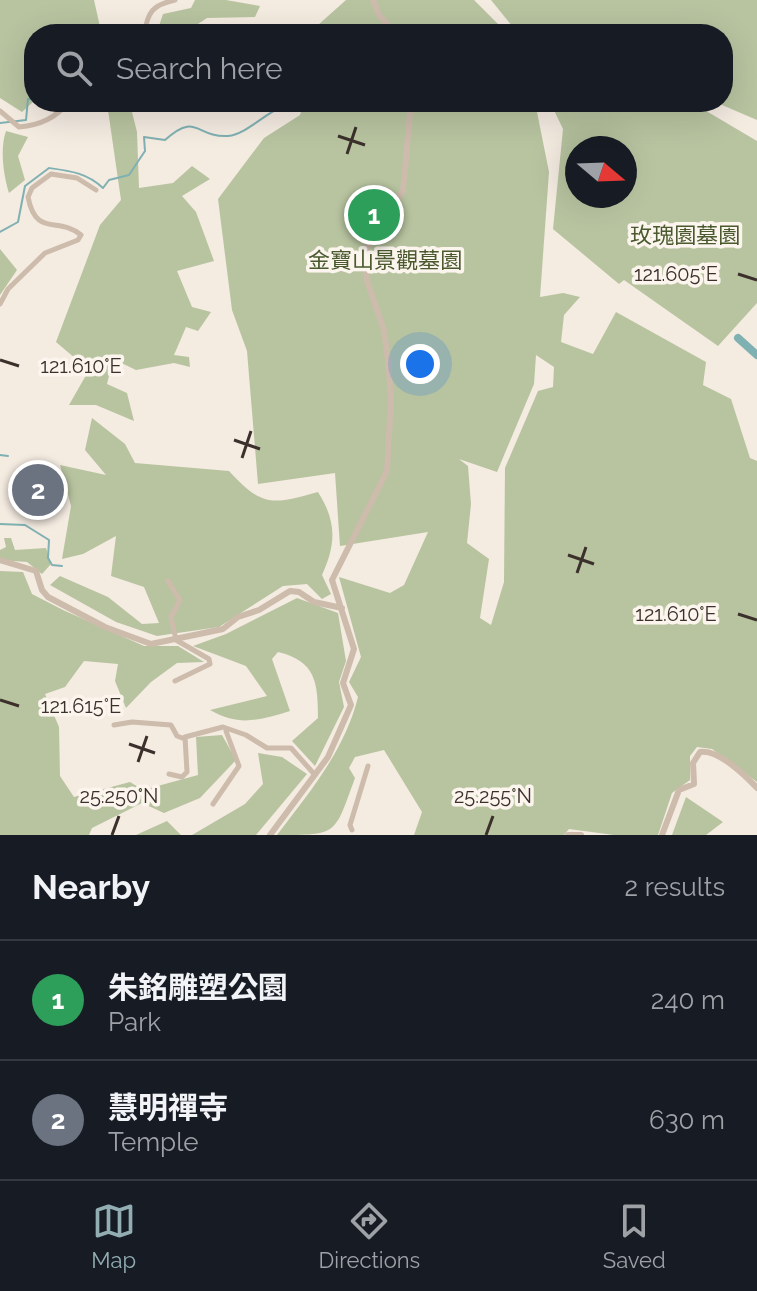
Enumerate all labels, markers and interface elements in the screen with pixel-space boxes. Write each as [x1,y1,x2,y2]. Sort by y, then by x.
search box [24,24,733,112]
icon: search [52,46,96,90]
text: Search here [116,51,283,86]
north arrow [565,136,637,208]
pin: 1 [348,185,400,245]
park label: 玫瑰園墓園 [630,222,740,248]
park label: 金寶山景觀墓園 [308,247,462,273]
text: 121.605°E [634,262,718,286]
your location [400,344,440,384]
text: 121.610°E [40,354,122,378]
pin: 2 [12,460,64,520]
text: 121.610°E [635,602,717,626]
text: 121.615°E [41,694,121,718]
text: 25.250°N [79,784,159,808]
text: 25.255°N [454,784,532,808]
text: Nearby [32,867,150,907]
text: 2 results [625,872,725,902]
text: 朱銘雕塑公園 [108,970,288,1005]
text: 1 [52,985,64,1015]
text: 240 m [651,985,725,1015]
text: Park [108,1007,161,1037]
text: 慧明禪寺 [108,1090,228,1125]
text: 2 [51,1105,65,1135]
text: 630 m [649,1105,725,1135]
text: Temple [108,1127,198,1157]
tab: Map [91,1199,136,1273]
tab: Directions [319,1199,420,1273]
tab: Saved [603,1199,666,1273]

